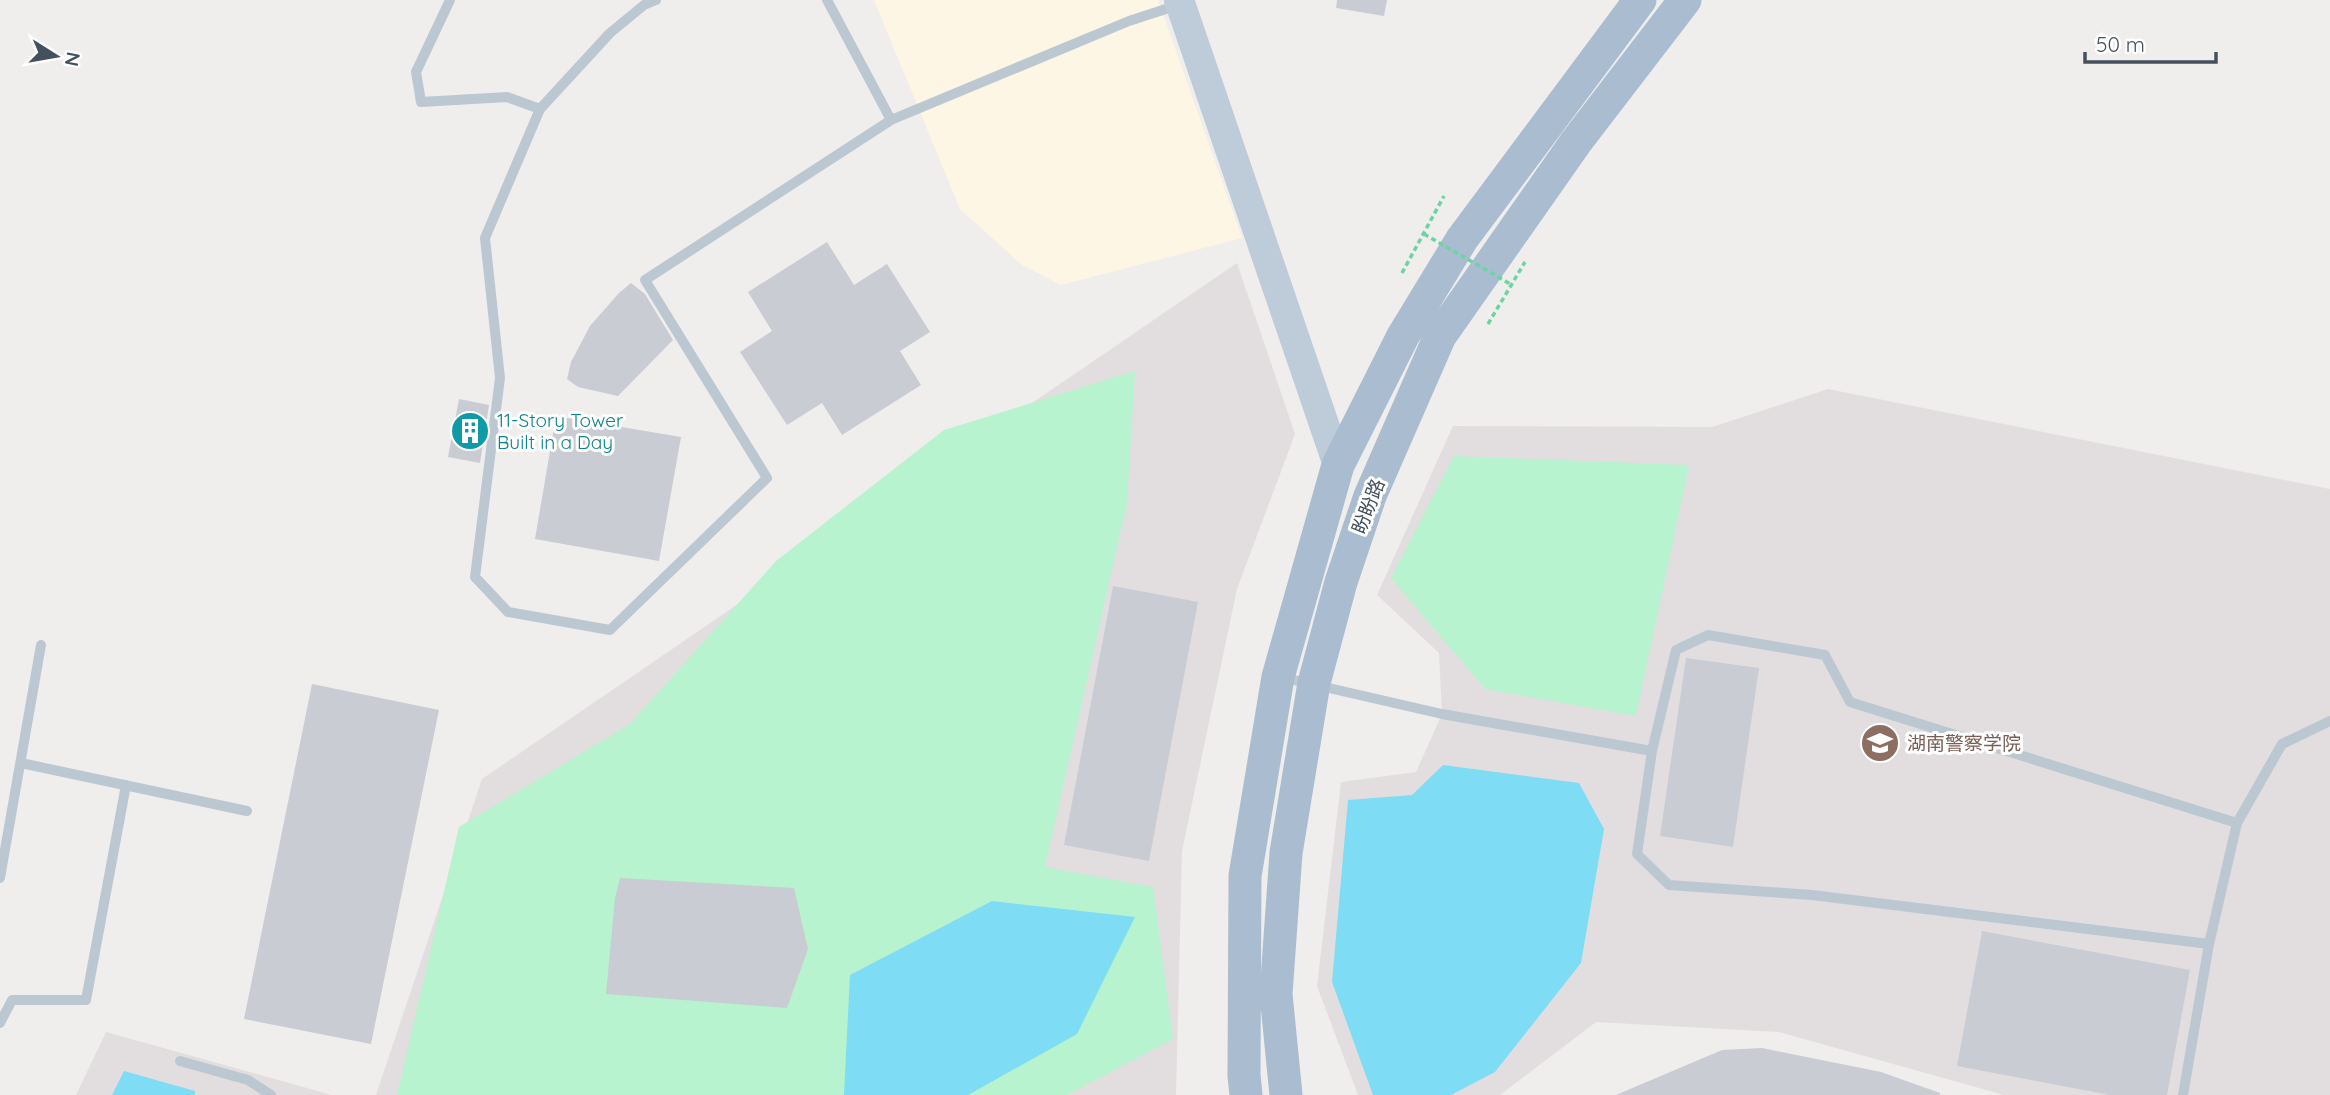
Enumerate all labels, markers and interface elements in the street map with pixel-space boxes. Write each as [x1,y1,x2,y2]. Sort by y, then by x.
north arrow [21,21,91,91]
scale bar [2085,21,2216,65]
text: 50 m [2096,31,2145,57]
text: N [60,50,86,68]
place label: 11-Story Tower Built in a Day [497,408,624,454]
building icon: 11-Story Tower Built in a Day [449,410,491,452]
street label: 盼盼路 [1347,475,1389,537]
school or university icon: 湖南警察学院 [1859,722,1901,764]
place label: 湖南警察学院 [1907,731,2021,755]

